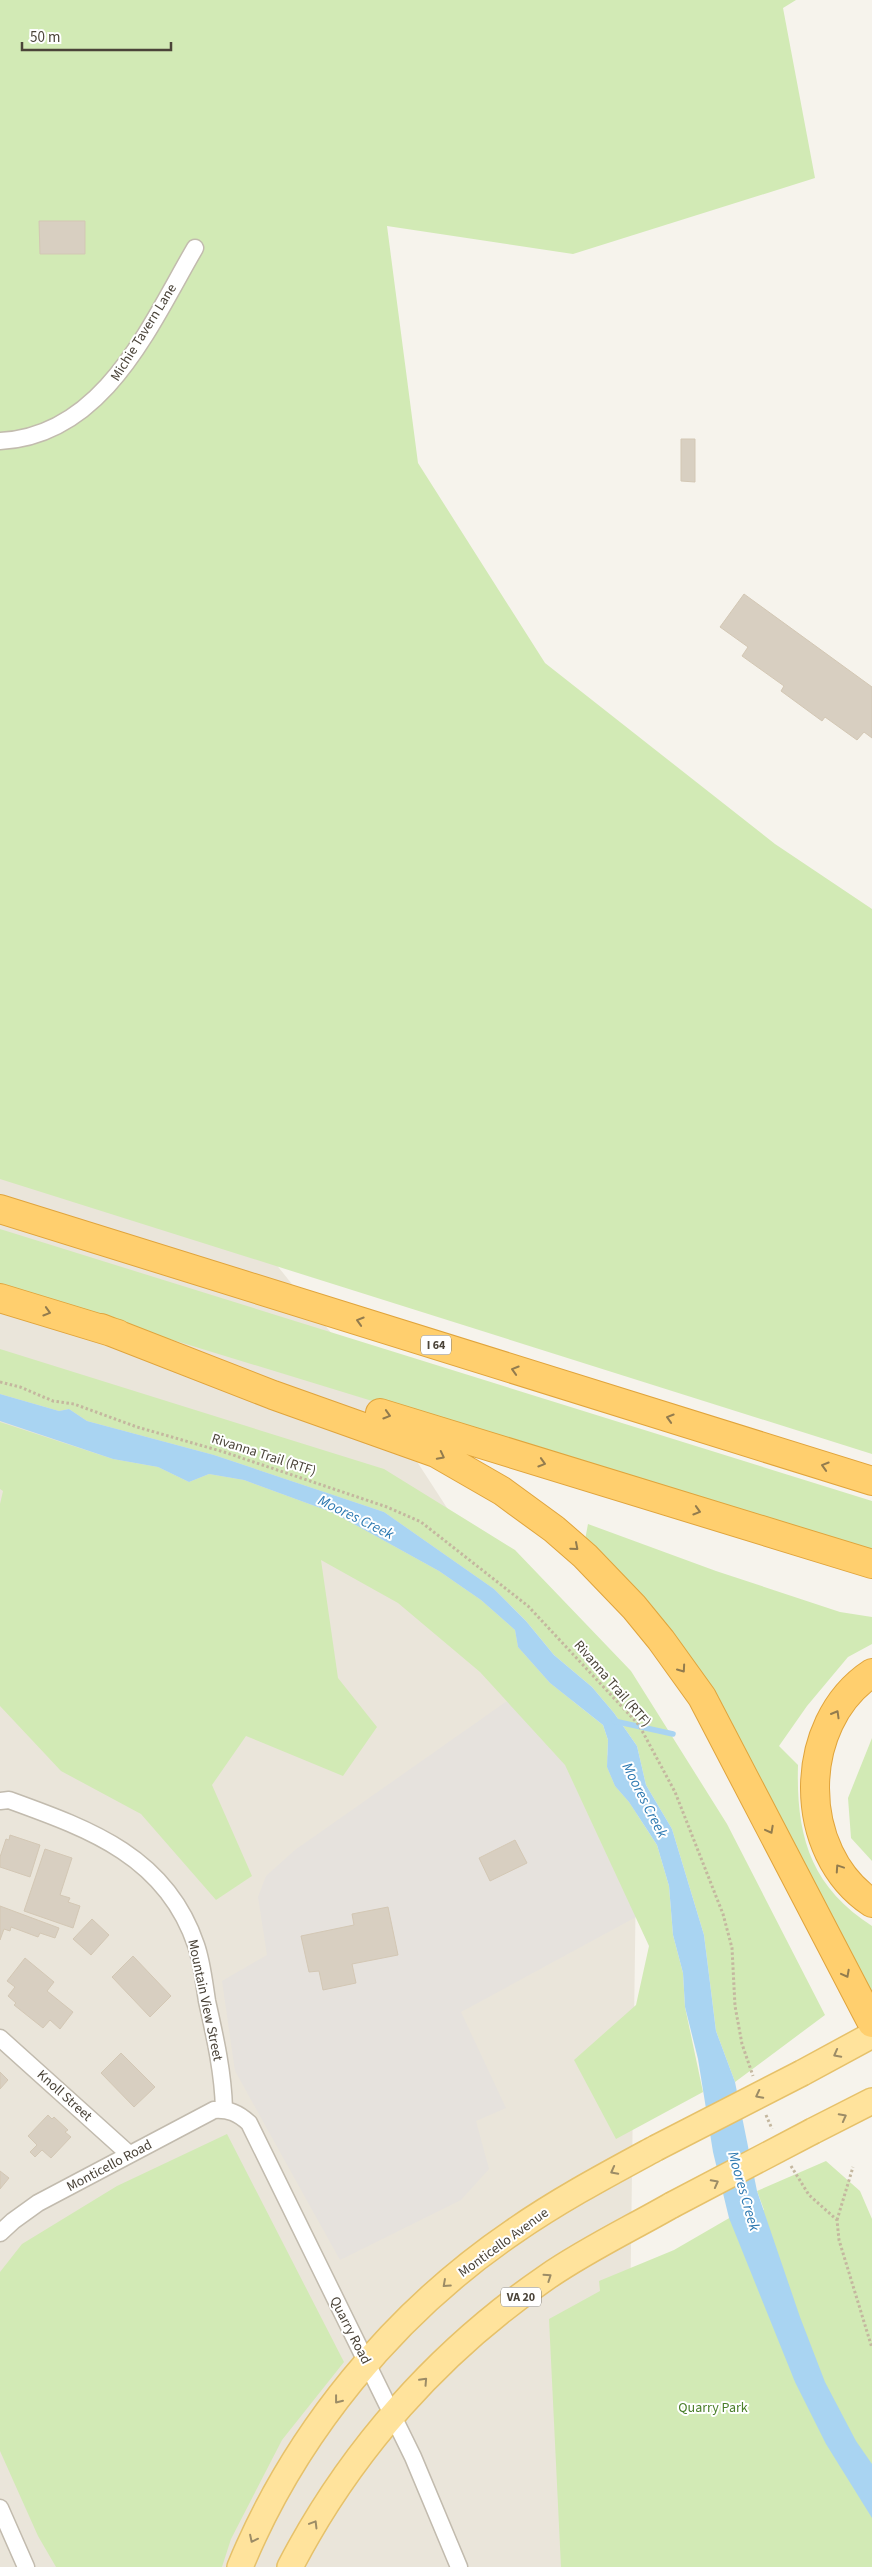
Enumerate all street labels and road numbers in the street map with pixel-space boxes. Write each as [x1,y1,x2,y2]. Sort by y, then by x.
street label: Michie Tavern Lane [106,280,182,385]
road number: I 64 [421,1336,451,1354]
street label: Rivanna Trail (RTF) [209,1429,319,1481]
street label: Rivanna Trail (RTF) [569,1636,655,1731]
street label: Mountain View Street [182,1937,228,2063]
street label: Knoll Street [32,2065,97,2126]
street label: Monticello Road [63,2135,156,2197]
street label: Monticello Avenue [454,2203,553,2282]
road number: VA 20 [501,2288,541,2306]
street label: Quarry Road [325,2293,376,2368]

